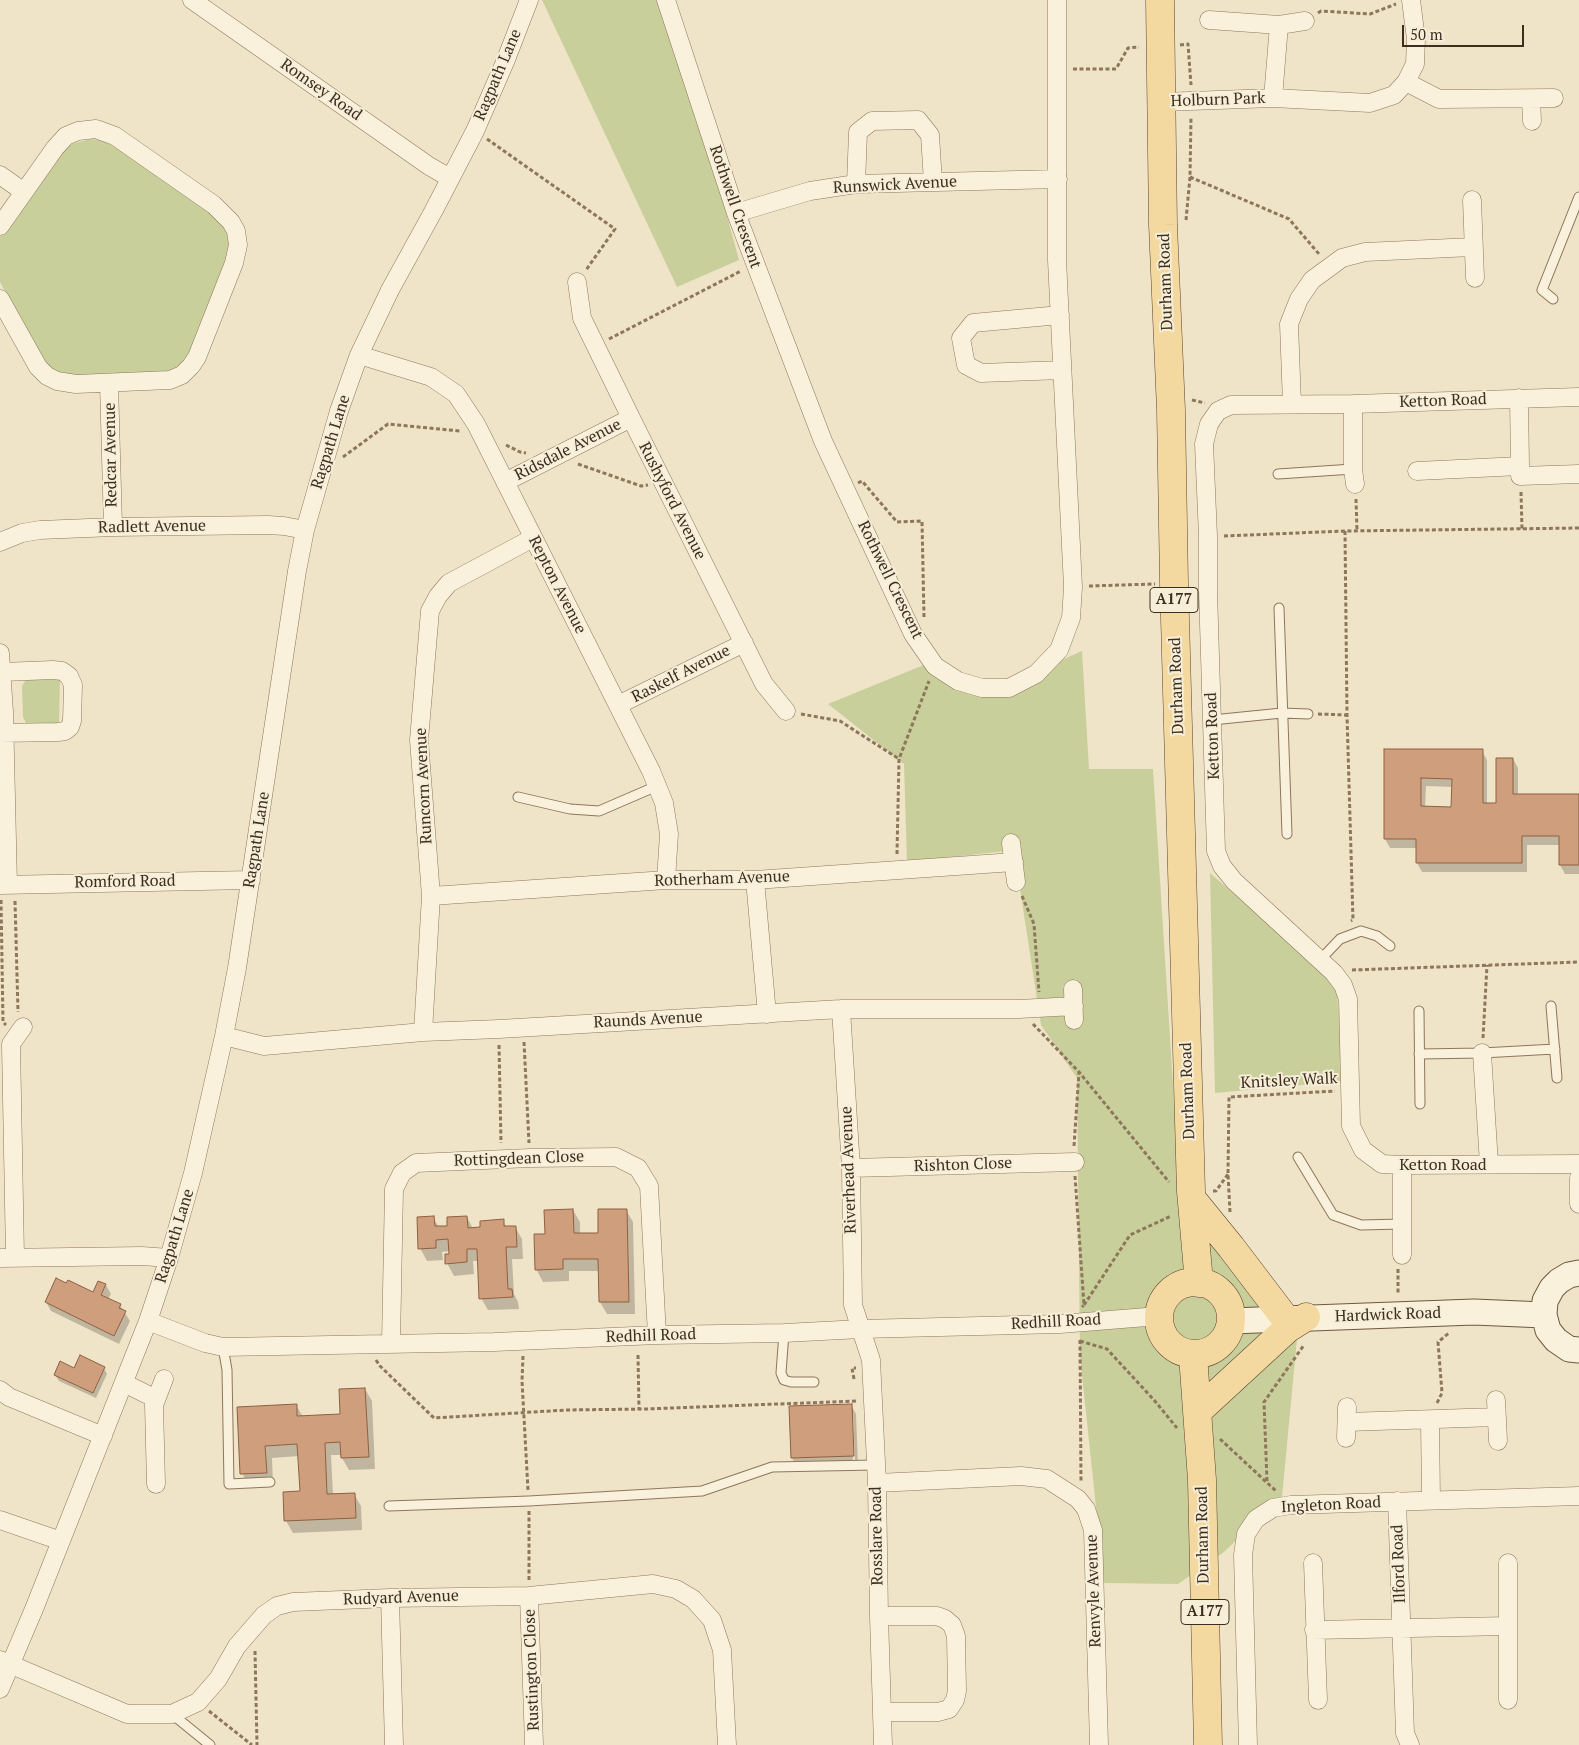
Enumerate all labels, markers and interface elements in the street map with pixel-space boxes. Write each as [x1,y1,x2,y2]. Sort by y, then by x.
scale bar [1404,15,1526,47]
text: 50 m [1410,24,1443,44]
street label: Ragpath Lane [470,26,526,124]
street label: Romsey Road [277,55,365,125]
street label: Holburn Park [1170,89,1266,111]
street label: Rothwell Crescent [705,143,765,271]
street label: Runswick Avenue [832,172,958,198]
street label: Durham Road [1155,233,1177,331]
street label: Ketton Road [1399,390,1487,412]
street label: Ragpath Lane [308,393,354,491]
street label: Redcar Avenue [100,402,122,508]
street label: Ridsdale Avenue [512,415,624,485]
street label: Rushyford Avenue [634,439,710,563]
street label: Radlett Avenue [98,516,206,538]
street label: Rothwell Crescent [853,518,927,642]
street label: Repton Avenue [524,533,590,637]
road number: A177 [1150,588,1198,612]
street label: Durham Road [1166,637,1188,735]
street label: Raskelf Avenue [629,641,733,707]
street label: Ketton Road [1202,692,1224,780]
street label: Runcorn Avenue [411,727,437,845]
street label: Ragpath Lane [240,790,274,890]
street label: Rotherham Avenue [654,867,790,891]
street label: Romford Road [74,872,176,892]
street label: Raunds Avenue [593,1008,703,1032]
street label: Durham Road [1177,1042,1199,1140]
street label: Knitsley Walk [1240,1069,1338,1093]
street label: Riverhead Avenue [837,1106,861,1234]
street label: Rottingdean Close [453,1147,585,1171]
street label: Rishton Close [913,1154,1013,1176]
street label: Ketton Road [1399,1155,1487,1175]
street label: Ragpath Lane [152,1187,198,1285]
street label: Hardwick Road [1334,1304,1442,1326]
street label: Redhill Road [1010,1310,1102,1334]
street label: Redhill Road [606,1325,696,1347]
street label: Rosslare Road [867,1486,887,1586]
street label: Durham Road [1193,1486,1213,1584]
street label: Ingleton Road [1280,1493,1382,1517]
street label: Ilford Road [1388,1524,1410,1604]
street label: Renvyle Avenue [1082,1534,1106,1648]
street label: Rudyard Avenue [343,1586,459,1610]
road number: A177 [1181,1600,1229,1624]
street label: Rustington Close [520,1609,544,1731]

